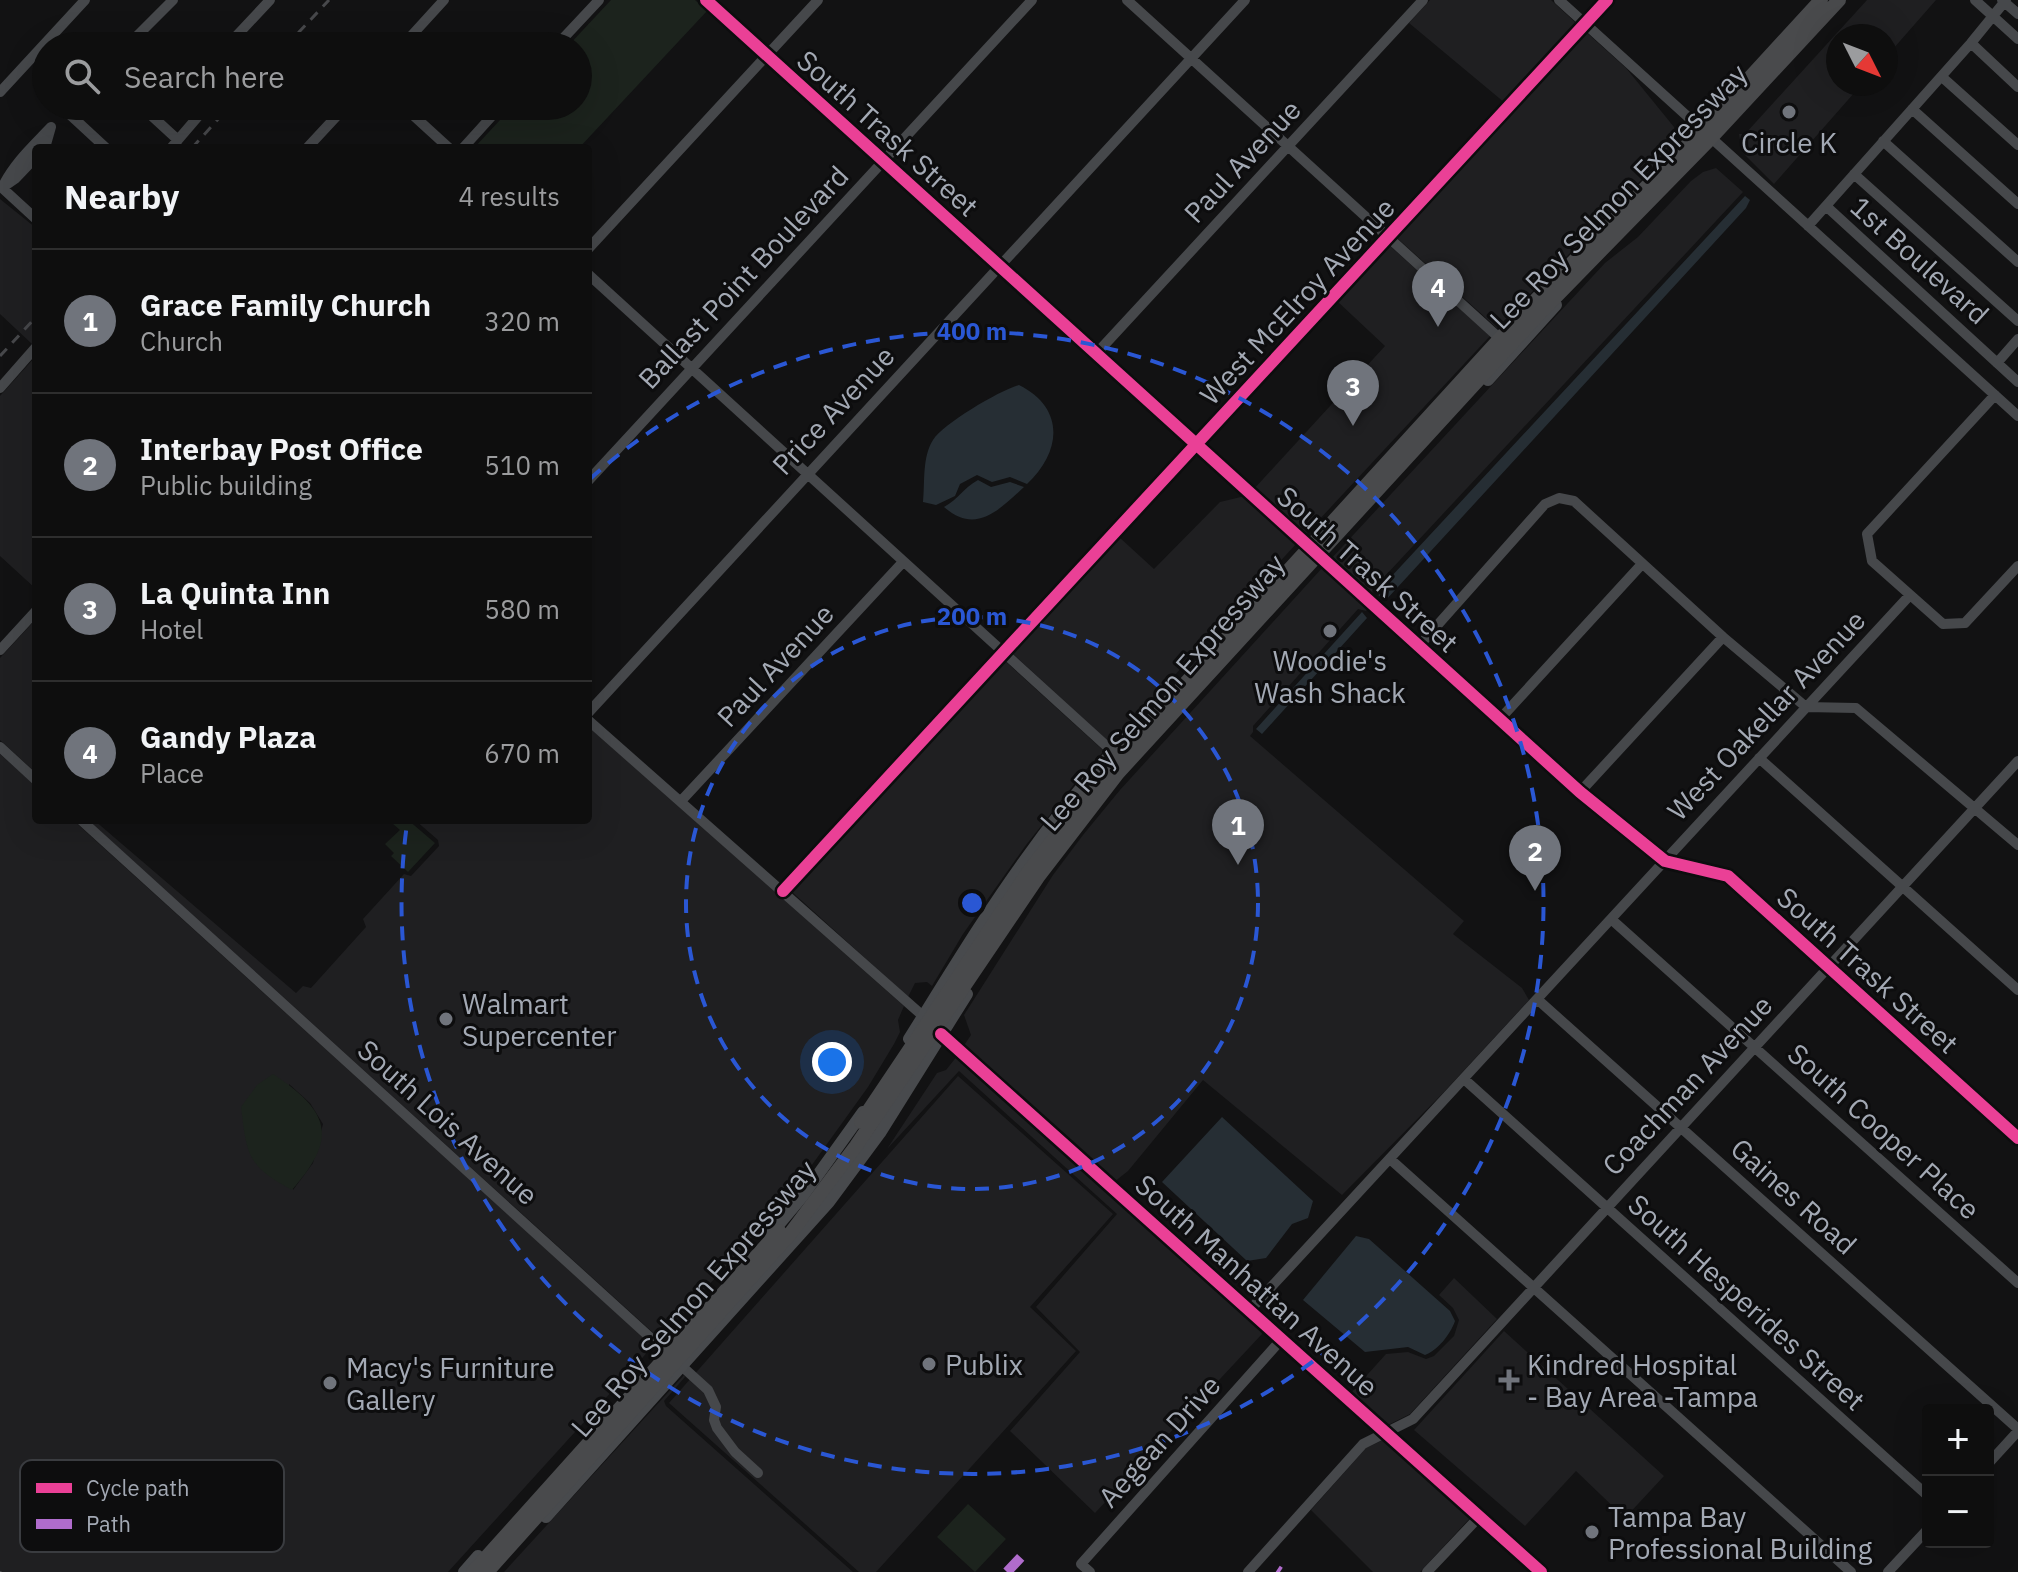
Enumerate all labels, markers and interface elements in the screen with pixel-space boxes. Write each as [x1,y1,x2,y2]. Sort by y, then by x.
north arrow [1826,24,1898,96]
search box [32,32,592,120]
street label: South Trask Street [789,42,987,224]
icon: search [60,54,104,98]
street label: Lee Roy Selmon Expressway [1481,55,1755,337]
text: Search here [124,57,285,96]
street label: Paul Avenue [1176,92,1308,230]
marker: Circle K [1780,103,1798,121]
place label: Circle K [1741,124,1837,161]
street label: Ballast Point Boulevard [630,158,856,396]
text: Nearby [64,174,179,218]
text: 4 results [458,179,560,213]
street label: 1st Boulevard [1843,188,1997,332]
street label: West McElroy Avenue [1191,190,1403,412]
pin: 4 [1412,261,1464,327]
text: Grace Family Church [140,285,431,324]
text: 1 [82,304,98,338]
text: 320 m [484,304,560,338]
text: 400 m [937,315,1007,347]
text: Church [140,324,223,358]
street label: Price Avenue [764,338,902,482]
pin: 3 [1327,360,1379,426]
text: Interbay Post Office [140,429,423,468]
text: 2 [82,448,98,482]
text: 510 m [484,448,560,482]
text: Public building [140,468,312,502]
street label: South Trask Street [1269,478,1467,660]
street label: Lee Roy Selmon Expressway [1031,546,1293,838]
text: La Quinta Inn [140,573,330,612]
text: 3 [82,592,98,626]
text: 580 m [484,592,560,626]
street label: Paul Avenue [709,596,841,734]
text: 200 m [937,600,1007,632]
street label: West Oakellar Avenue [1659,602,1873,828]
text: Hotel [140,612,203,646]
marker: Woodie's Wash Shack [1321,622,1339,640]
place label: Woodie's Wash Shack [1254,642,1406,711]
text: Gandy Plaza [140,717,316,756]
text: 4 [82,736,98,770]
text: 670 m [484,736,560,770]
text: Place [140,756,204,790]
pin: 1 [1212,799,1264,865]
pin: 2 [1509,825,1561,891]
street label: South Trask Street [1769,879,1967,1061]
centre of rings [958,889,986,917]
place label: Walmart Supercenter [462,985,616,1054]
street label: Coachman Avenue [1594,987,1780,1183]
marker: Walmart Supercenter [437,1010,455,1028]
street label: South Lois Avenue [350,1031,546,1213]
street label: South Cooper Place [1780,1035,1988,1227]
your location [812,1042,852,1082]
street label: Gaines Road [1723,1130,1865,1262]
street label: Lee Roy Selmon Expressway [562,1152,824,1444]
street label: South Manhattan Avenue [1128,1166,1386,1404]
street label: South Hesperides Street [1621,1186,1873,1418]
place label: Publix [945,1346,1023,1383]
place label: Kindred Hospital - Bay Area -Tampa [1527,1346,1758,1415]
place label: Macy's Furniture Gallery [346,1349,555,1418]
marker: Publix [920,1355,938,1373]
street label: Aegean Drive [1090,1367,1228,1515]
marker: Kindred Hospital - Bay Area -Tampa [1498,1369,1520,1391]
marker: Macy's Furniture Gallery [321,1374,339,1392]
map controls [1922,1404,1994,1548]
button: + [1922,1404,1994,1476]
legend [20,1460,284,1552]
text: Cycle path [86,1473,190,1502]
button: − [1922,1476,1994,1548]
place label: Tampa Bay Professional Building [1608,1498,1872,1567]
text: Path [86,1509,131,1538]
marker: Tampa Bay Professional Building [1583,1523,1601,1541]

